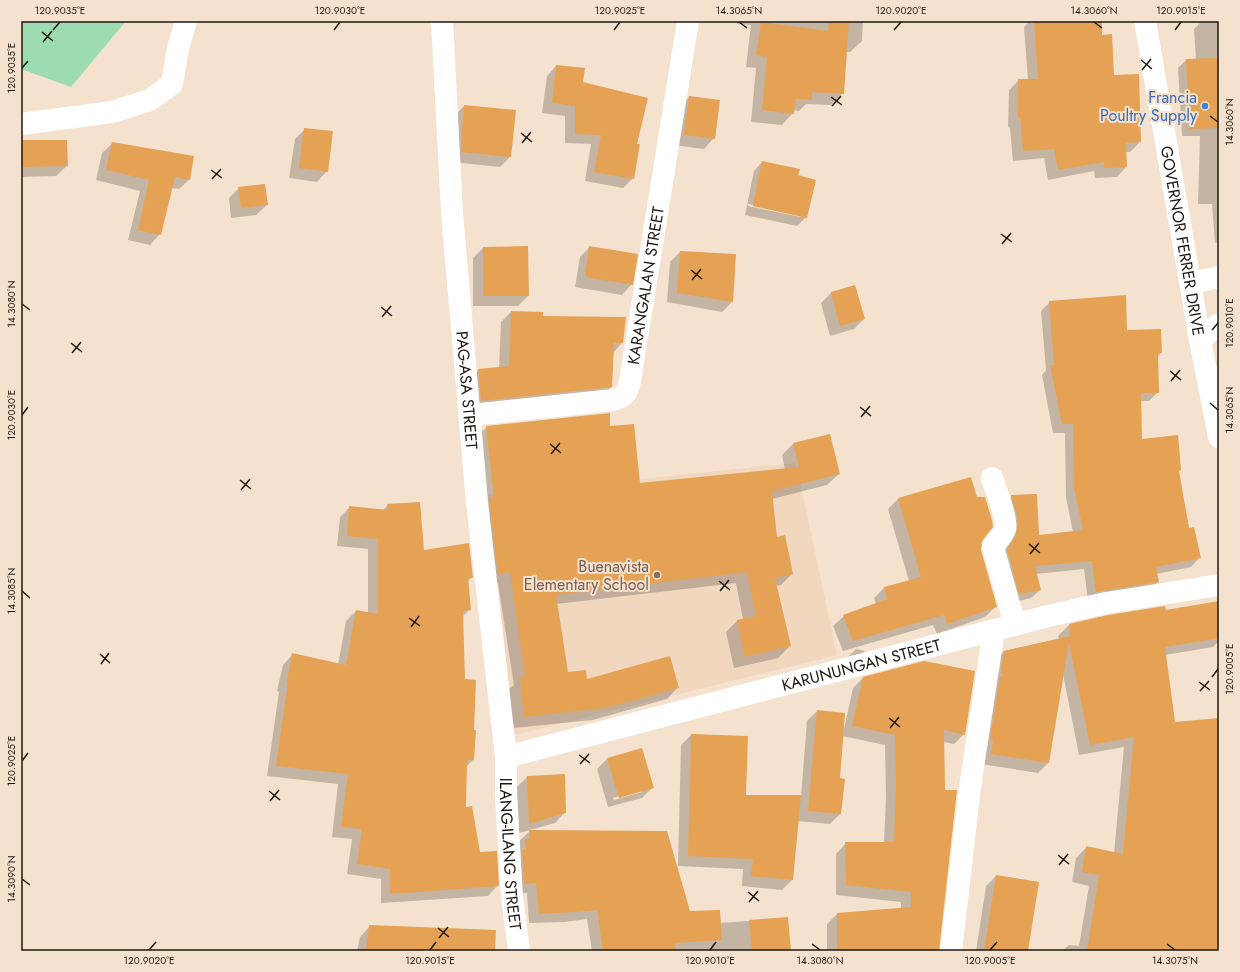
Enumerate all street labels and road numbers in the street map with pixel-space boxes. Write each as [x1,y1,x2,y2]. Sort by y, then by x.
street label: GOVERNOR FERRER DRIVE [1155,144,1211,337]
street label: KARANGALAN STREET [621,204,670,366]
street label: PAG-ASA STREET [451,330,484,451]
street label: KARUNUNGAN STREET [779,633,944,696]
street label: ILANG-ILANG STREET [495,778,528,932]

